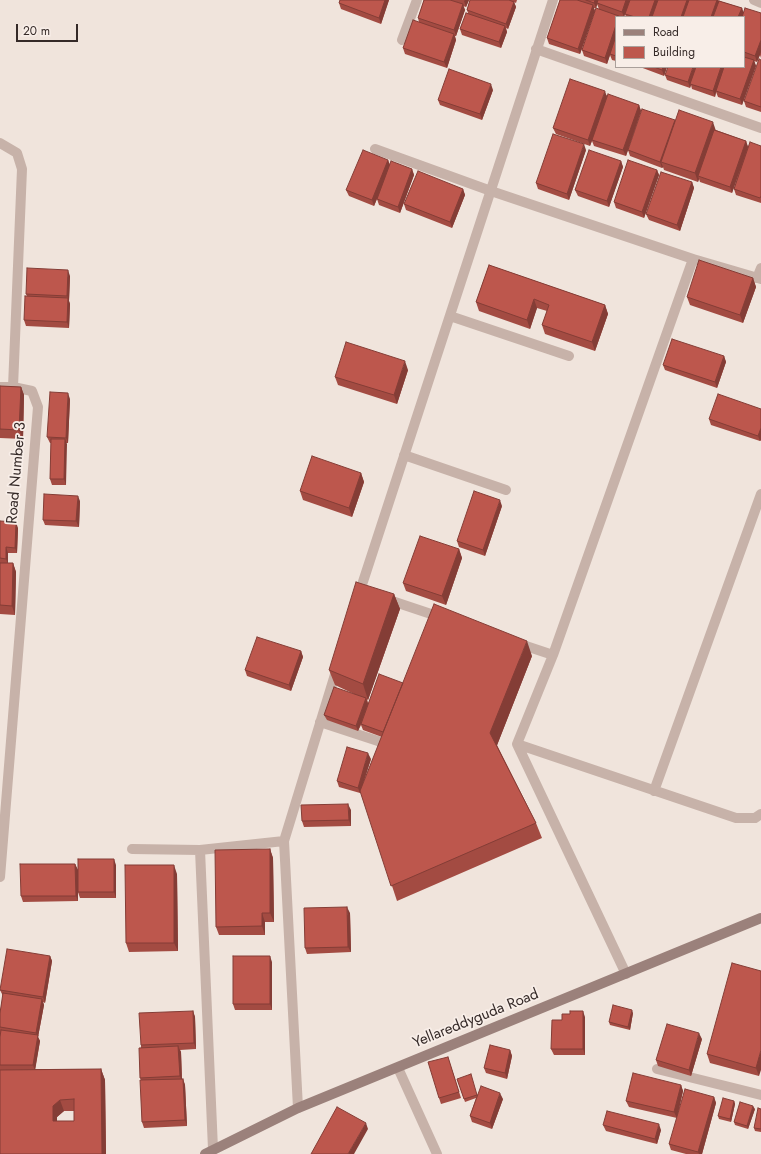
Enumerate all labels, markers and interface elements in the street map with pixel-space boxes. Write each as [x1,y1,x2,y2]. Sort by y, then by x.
scale bar [18,16,80,42]
legend [615,16,745,68]
text: 20 m [23,22,50,40]
text: Road [653,23,679,41]
text: Building [653,43,695,61]
street label: Road Number 3 [4,421,30,525]
street label: Yellareddyguda Road [411,986,541,1052]

